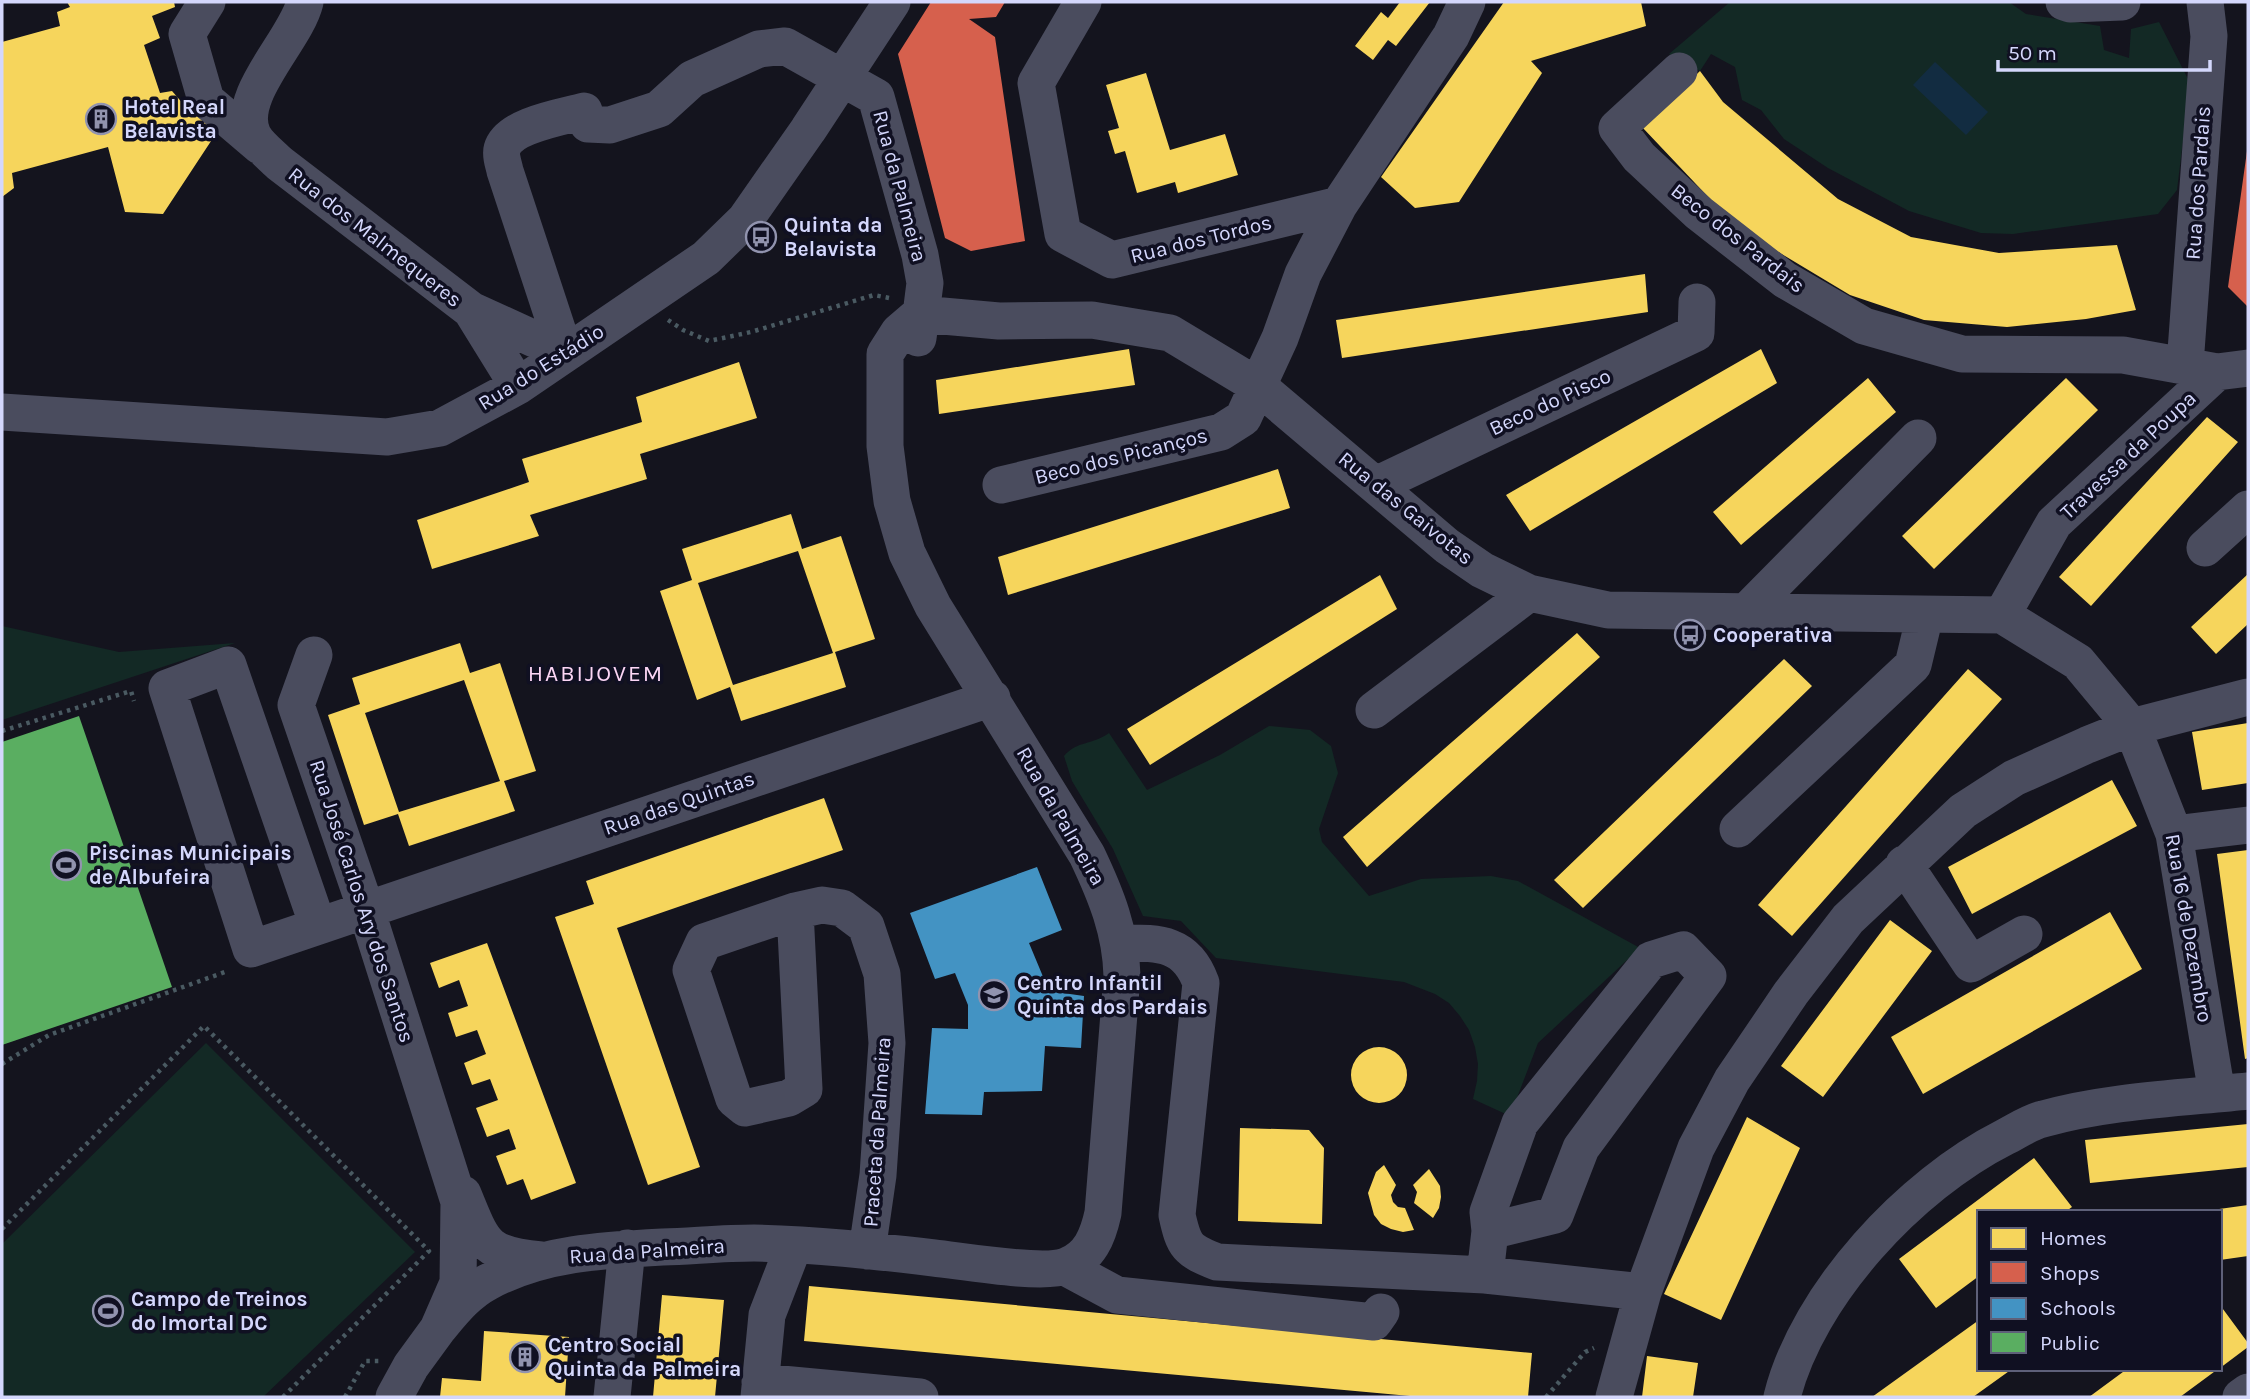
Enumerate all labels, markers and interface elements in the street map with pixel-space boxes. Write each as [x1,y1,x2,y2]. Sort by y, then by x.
scale bar [1998,28,2210,72]
text: 50 m [2008,41,2057,65]
place label: Hotel Real Belavista [124,95,225,143]
building icon: Hotel Real Belavista [84,102,118,136]
street label: Rua dos Pardais [2181,105,2215,261]
street label: Rua da Palmeira [868,108,932,264]
street label: Rua dos Malmequeres [284,162,466,312]
street label: Beco dos Pardais [1666,178,1810,298]
street label: Rua dos Tordos [1128,210,1274,268]
place label: Quinta da Belavista [784,213,883,261]
bus stop icon: Quinta da Belavista [744,220,778,254]
street label: Rua do Estádio [474,319,608,415]
street label: Beco do Pisco [1485,363,1615,441]
street label: Travessa da Poupa [2055,386,2201,524]
street label: Beco dos Picanços [1032,423,1210,489]
street label: Rua das Gaivotas [1334,446,1478,570]
bus stop icon: Cooperativa [1673,618,1707,652]
place label: Cooperativa [1713,623,1833,647]
district label: HABIJOVEM [528,660,664,687]
street label: Rua da Palmeira [1012,742,1110,890]
street label: Rua José Carlos Ary dos Santos [305,757,419,1045]
street label: Rua das Quintas [600,766,758,840]
street label: Rua 16 de Dezembro [2161,832,2217,1024]
place label: Piscinas Municipais de Albufeira [89,841,292,889]
sports icon: Piscinas Municipais de Albufeira [49,848,83,882]
place label: Centro Infantil Quinta dos Pardais [1017,971,1207,1019]
school or university icon: Centro Infantil Quinta dos Pardais [977,978,1011,1012]
street label: Praceta da Palmeira [858,1036,896,1228]
legend [1977,1210,2222,1371]
text: Homes [2040,1226,2107,1250]
street label: Rua da Palmeira [568,1234,726,1268]
text: Shops [2040,1261,2100,1285]
place label: Campo de Treinos do Imortal DC [131,1287,308,1335]
sports icon: Campo de Treinos do Imortal DC [91,1294,125,1328]
text: Schools [2040,1296,2116,1320]
text: Public [2040,1331,2100,1355]
place label: Centro Social Quinta da Palmeira [548,1333,741,1381]
building icon: Centro Social Quinta da Palmeira [508,1340,542,1374]

